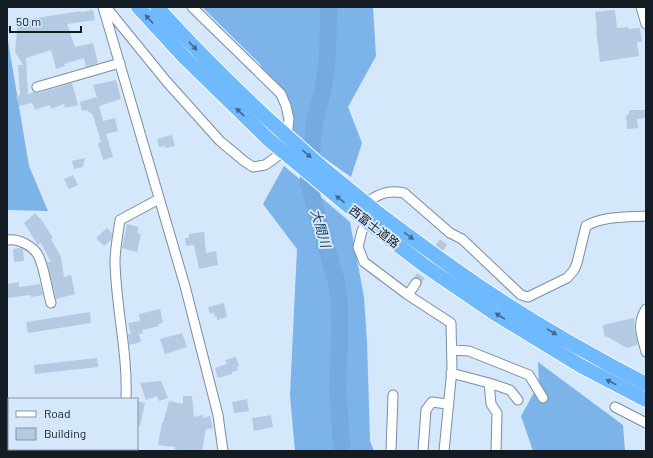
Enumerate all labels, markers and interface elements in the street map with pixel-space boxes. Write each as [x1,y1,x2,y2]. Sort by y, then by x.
scale bar [10,8,81,34]
text: 50 m [16,14,41,28]
one-way arrow [145,14,154,24]
one-way arrow [188,41,198,51]
one-way arrow [235,107,245,117]
one-way arrow [302,149,312,158]
one-way arrow [334,195,345,204]
street label: 西富士道路 [347,202,403,250]
water label: 大間川 [308,207,335,251]
one-way arrow [404,232,415,240]
one-way arrow [494,312,506,319]
one-way arrow [546,328,558,335]
one-way arrow [606,379,617,385]
legend [8,398,138,450]
text: Road [44,406,71,420]
text: Building [44,426,86,440]

